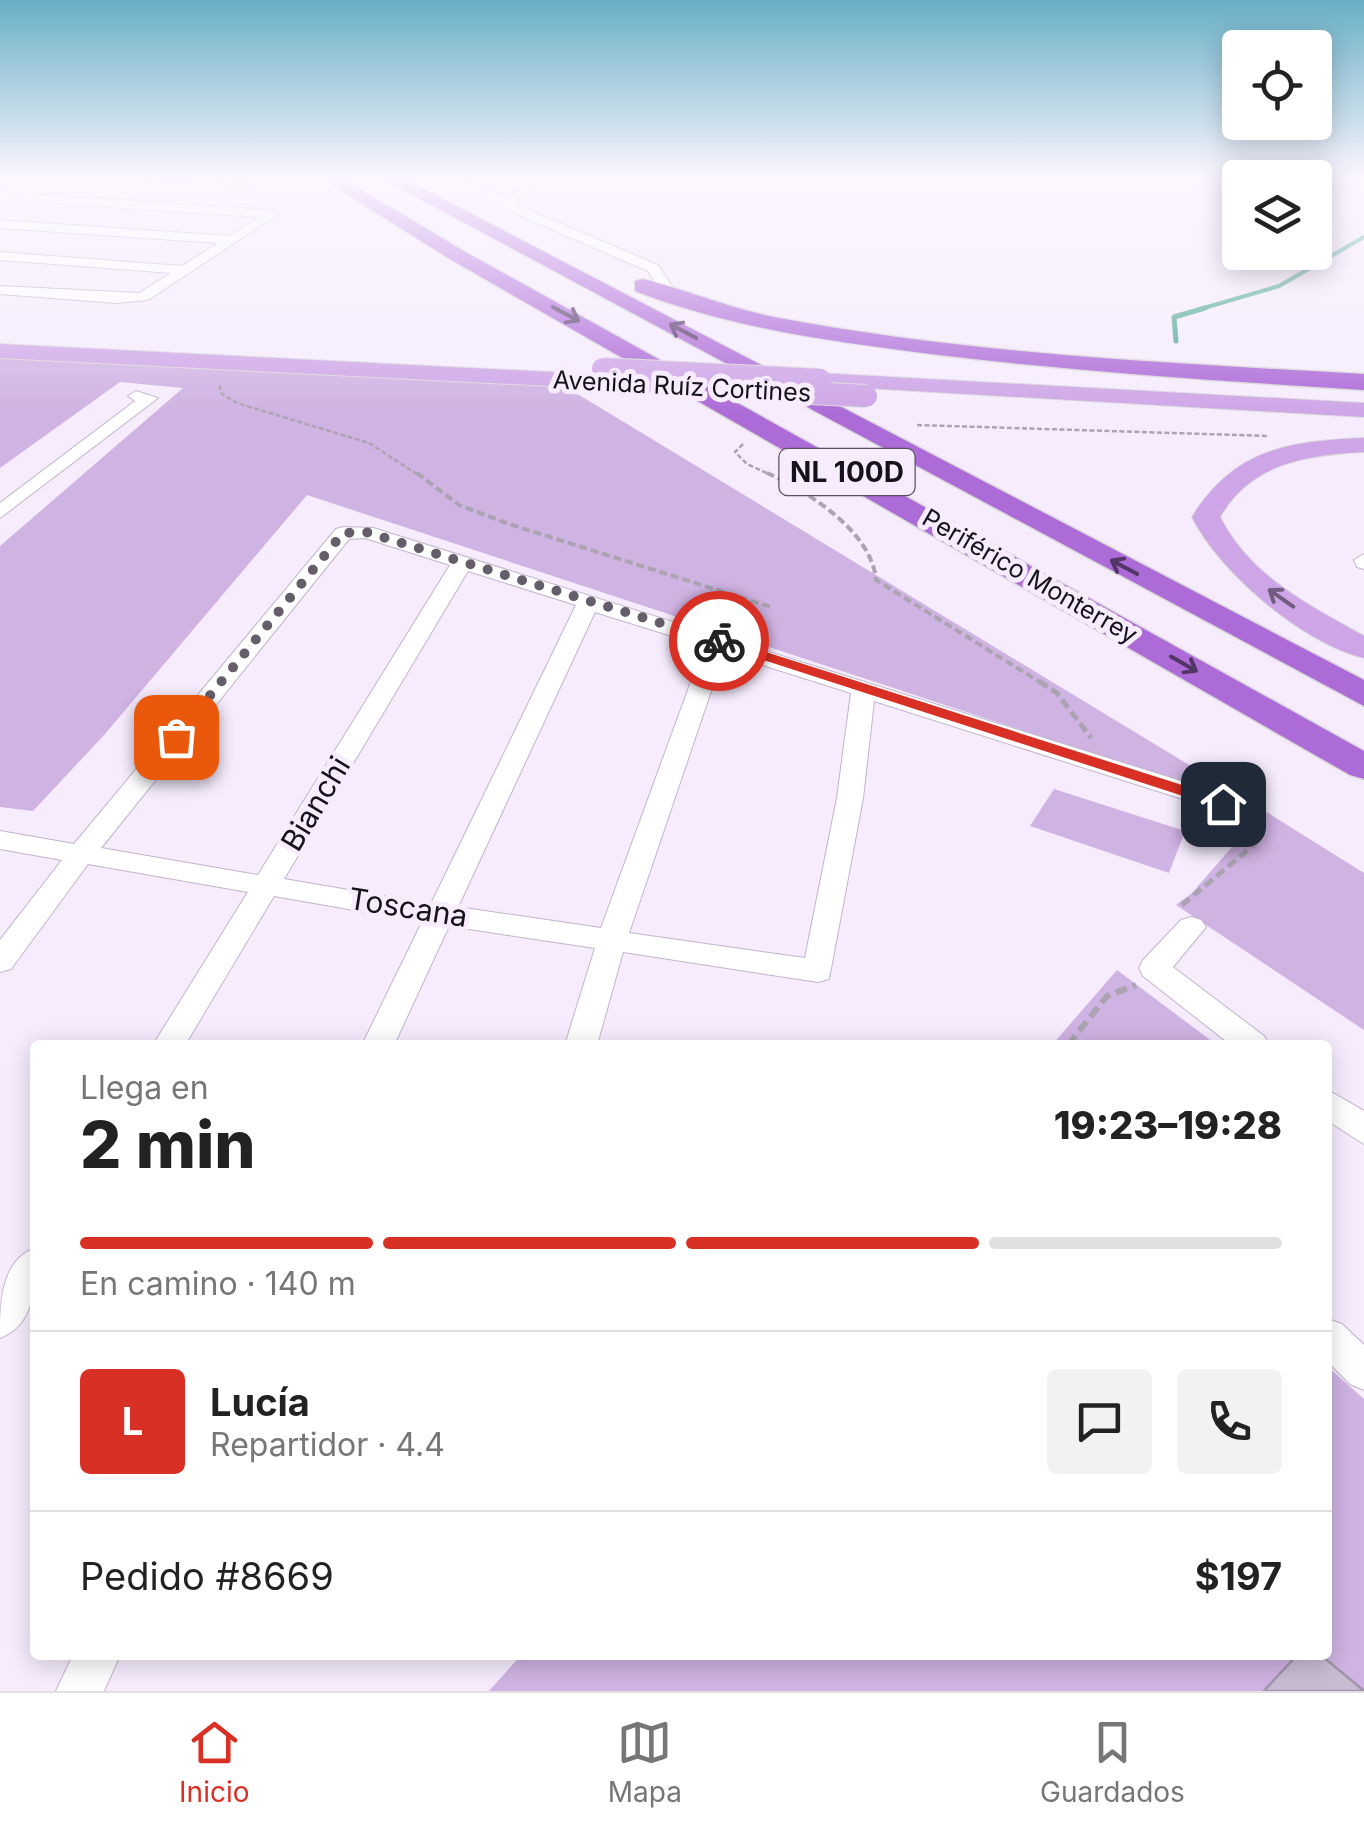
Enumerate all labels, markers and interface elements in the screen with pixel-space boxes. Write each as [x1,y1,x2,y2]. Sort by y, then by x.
map controls [1222,30,1332,270]
button: locate [1222,30,1332,140]
button: layers [1222,160,1332,270]
one-way arrow [551,304,580,324]
one-way arrow [668,321,698,340]
street label: Avenida Ruíz Cortines [552,364,812,408]
road number: NL 100D [780,449,914,495]
street label: Periférico Monterrey [917,502,1143,650]
one-way arrow [1109,556,1139,576]
one-way arrow [1268,588,1296,609]
courier [669,591,769,691]
icon: bike [692,614,747,669]
one-way arrow [1169,654,1197,674]
pin [134,695,219,780]
icon: bag [149,710,204,765]
street label: Bianchi [273,750,357,857]
pin [1181,762,1266,847]
icon: home [1196,777,1251,832]
street label: Toscana [346,880,470,934]
text: Llega en [80,1068,209,1107]
text: 19:23–19:28 [1054,1102,1282,1148]
text: 2 min [80,1105,256,1184]
text: En camino · 140 m [80,1264,356,1303]
button: chat [1047,1369,1152,1474]
button: phone [1177,1369,1282,1474]
text: Lucía [210,1379,310,1425]
text: L [122,1398,143,1444]
text: Repartidor · 4.4 [210,1425,445,1464]
text: Pedido #8669 [80,1553,334,1599]
text: $197 [1195,1553,1282,1599]
tab: Inicio [179,1715,250,1809]
tab: Mapa [608,1715,682,1809]
tab: Guardados [1040,1715,1185,1809]

